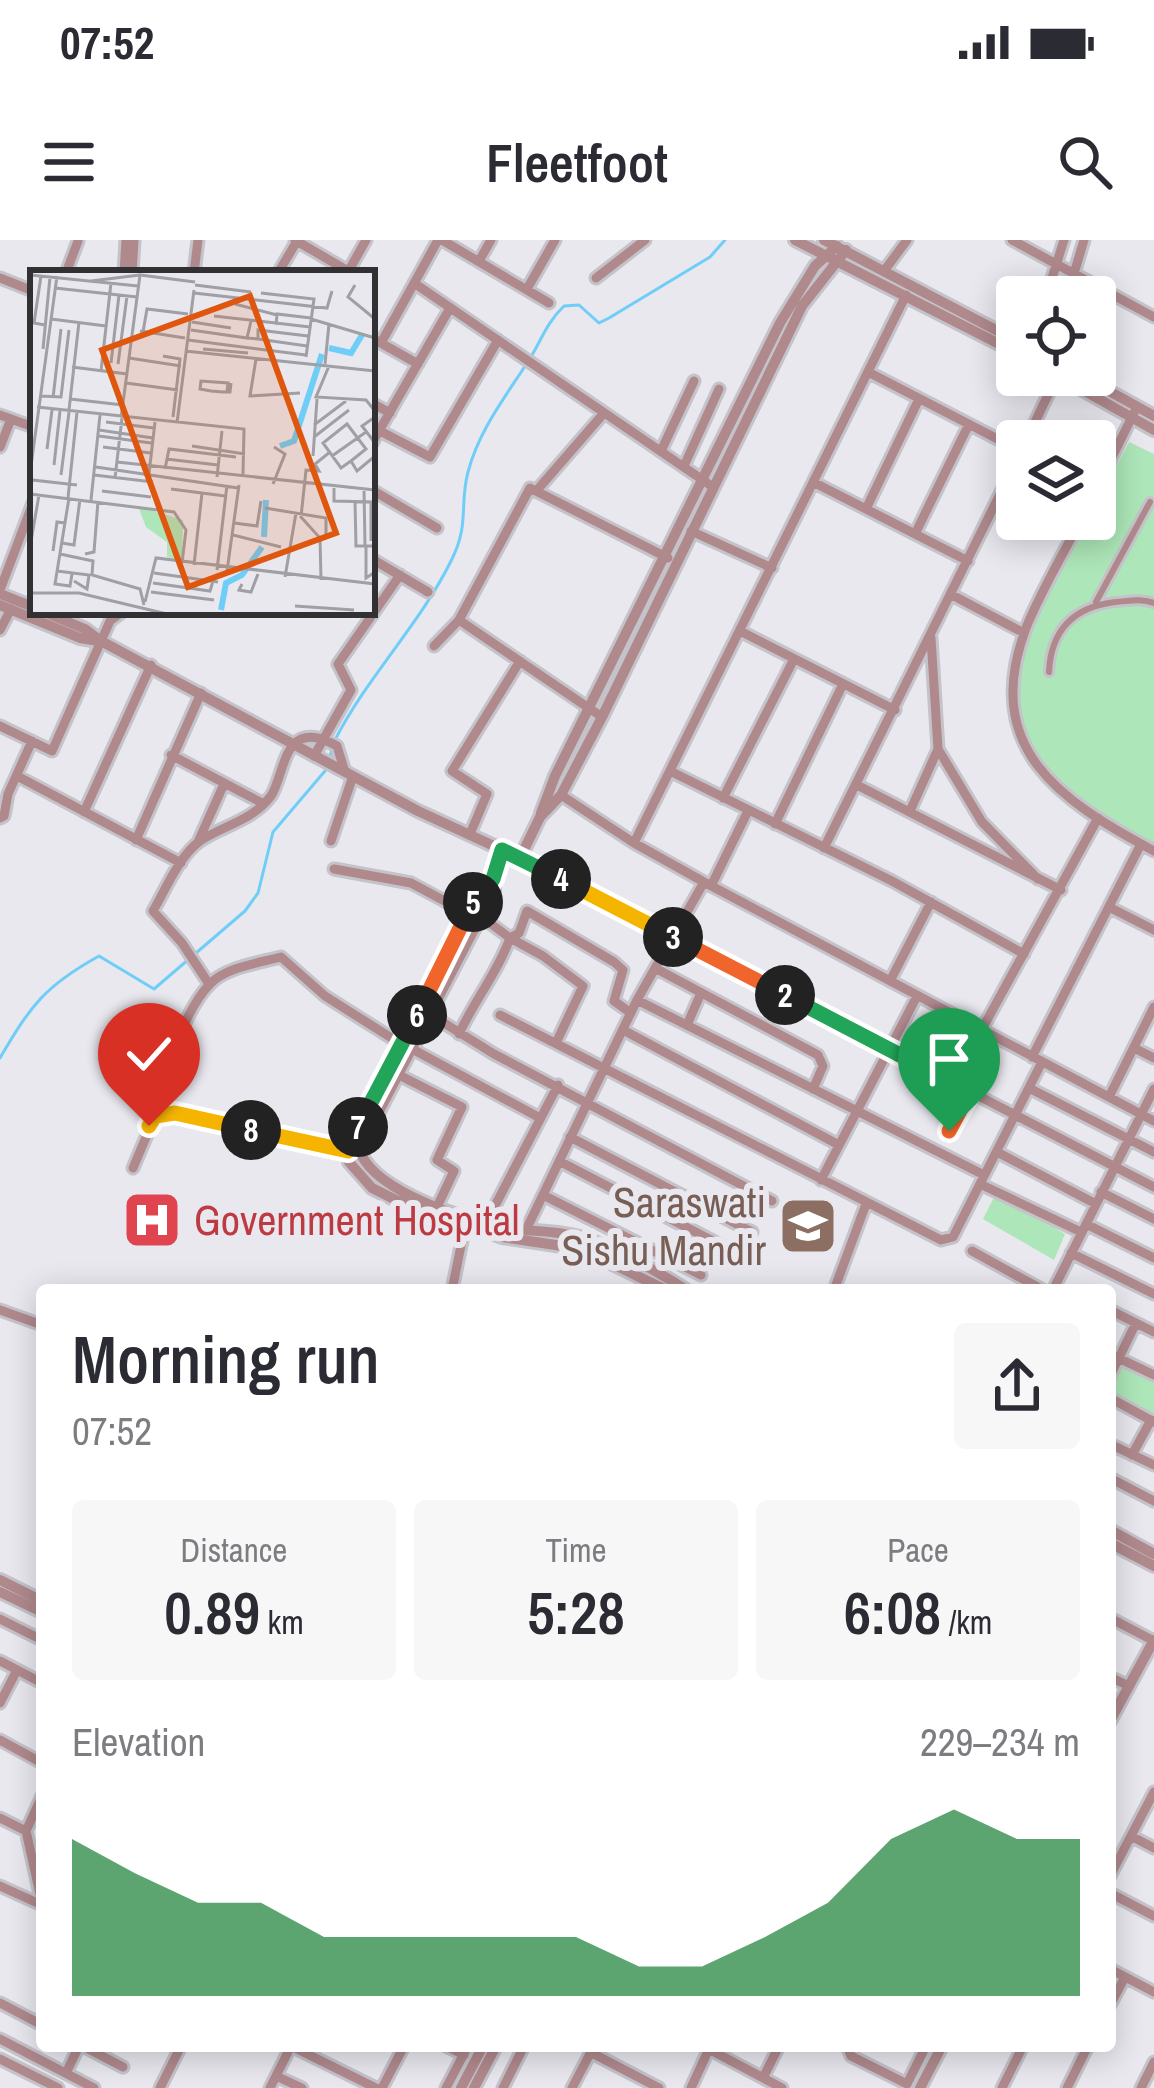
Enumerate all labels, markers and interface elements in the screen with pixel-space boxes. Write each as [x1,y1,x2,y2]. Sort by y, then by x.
text: 07:52 [60,12,154,73]
text: Fleetfoot [486,126,668,199]
icon: menu [36,129,102,195]
icon: search [1052,129,1118,195]
inset map [30,270,375,615]
map controls [996,276,1116,540]
button: locate [996,276,1116,396]
button: layers [996,420,1116,540]
pin: 4 [531,849,591,909]
text: 4 [553,857,569,901]
pin: 5 [443,872,503,932]
text: 5 [465,880,481,924]
pin: 3 [643,907,703,967]
text: 3 [665,915,681,959]
pin: 2 [755,965,815,1025]
text: 2 [777,973,793,1017]
pin: 6 [387,985,447,1045]
text: 6 [409,993,425,1037]
pin [98,1003,200,1126]
pin [898,1008,1000,1131]
icon: check [116,1021,182,1087]
icon: arrive [916,1026,982,1092]
pin: 7 [328,1097,388,1157]
pin: 8 [221,1100,281,1160]
text: 7 [350,1105,366,1149]
text: 8 [243,1108,259,1152]
place label: Saraswati Sishu Mandir [561,1174,767,1278]
hospital icon: Government Hospital [121,1189,183,1251]
place label: Government Hospital [194,1192,519,1248]
school or university icon: Saraswati Sishu Mandir [777,1195,839,1257]
text: Morning run [72,1315,380,1404]
button: share [954,1323,1080,1449]
text: 07:52 [72,1405,152,1457]
text: Distance [181,1528,287,1572]
text: Time [545,1528,607,1572]
text: Pace [887,1528,949,1572]
text: 0.89 [164,1572,260,1653]
text: 5:28 [527,1572,625,1653]
text: 6:08 [844,1572,941,1653]
text: km [260,1600,304,1644]
text: /km [941,1600,992,1644]
text: Elevation [72,1716,205,1768]
text: 229–234 m [920,1716,1080,1768]

